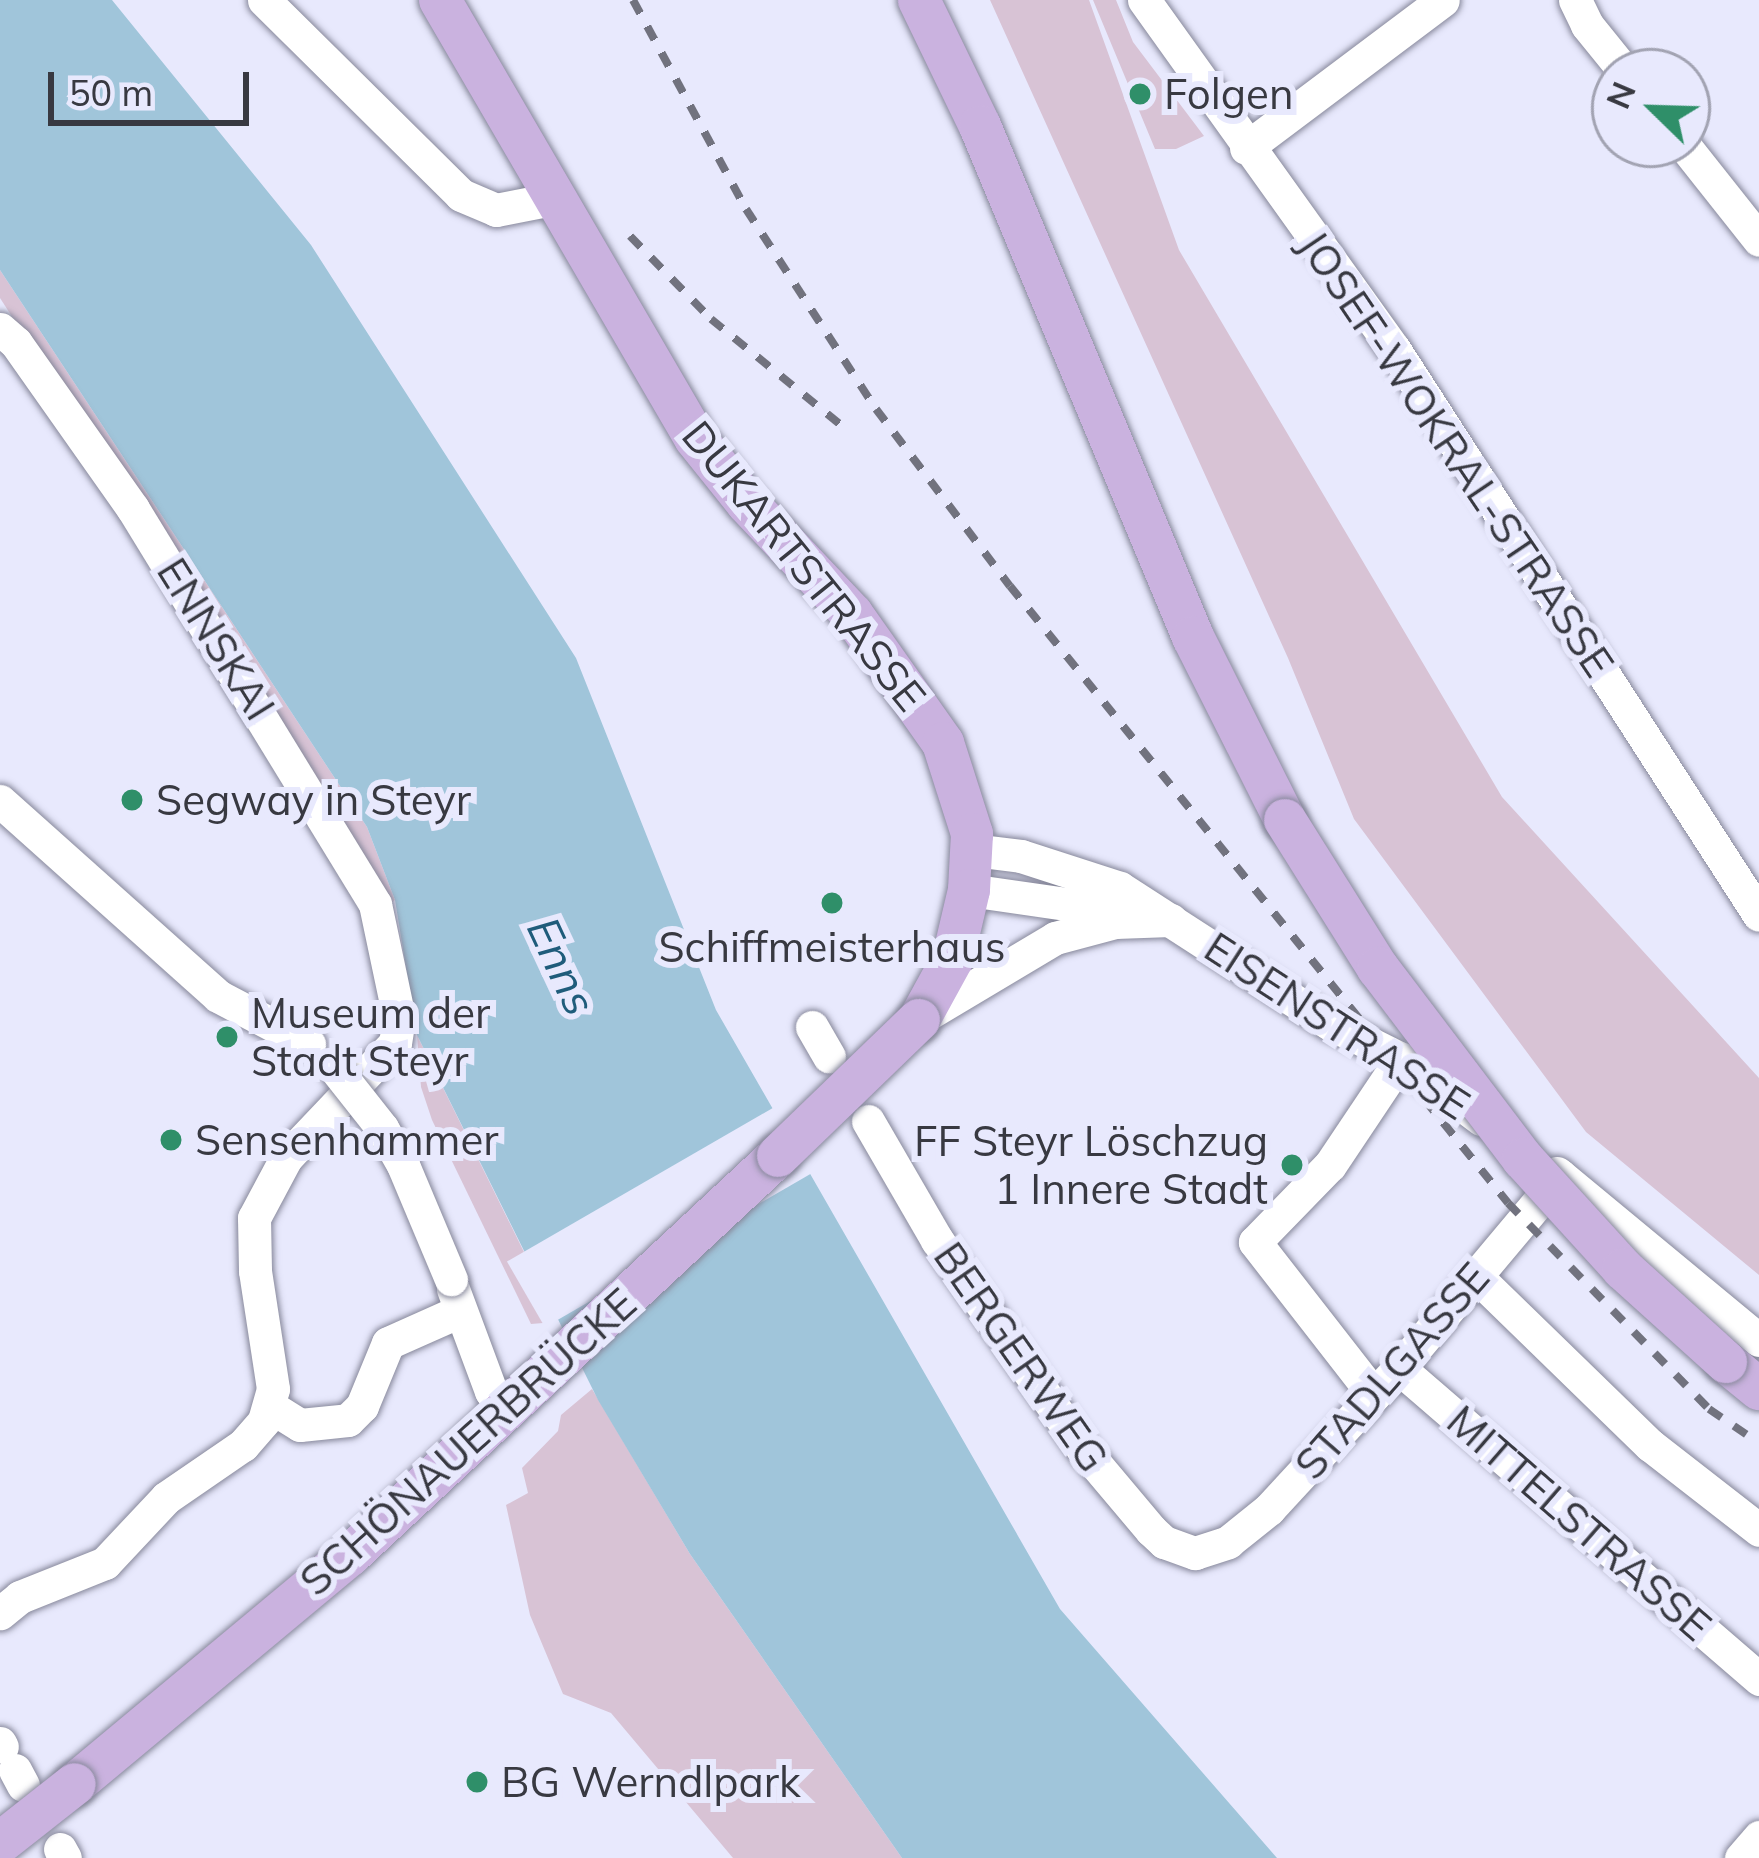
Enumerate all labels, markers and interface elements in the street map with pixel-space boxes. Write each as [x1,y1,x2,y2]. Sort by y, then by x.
scale bar [54,48,255,122]
north arrow [1591,48,1711,168]
place label: Folgen [1164,69,1294,119]
text: 50 m [69,70,153,115]
text: N [1596,75,1644,114]
marker: Folgen [1127,81,1153,107]
street label: JOSEF-WOKRAL-STRASSE [1288,222,1624,686]
street label: DUKARTSTRASSE [672,411,936,721]
street label: ENNSKAI [147,549,285,729]
place label: Segway in Steyr [156,775,471,825]
marker: Segway in Steyr [119,787,145,813]
marker: Schiffmeisterhaus [819,890,845,916]
water label: Enns [516,909,608,1023]
place label: Schiffmeisterhaus [658,922,1006,972]
street label: EISENSTRASSE [1195,922,1479,1130]
place label: Museum der Stadt Steyr [251,988,490,1086]
marker: Museum der Stadt Steyr [214,1024,240,1050]
place label: Sensenhammer [195,1115,499,1165]
place label: FF Steyr Löschzug 1 Innere Stadt [914,1116,1268,1214]
marker: Sensenhammer [158,1127,184,1153]
marker: FF Steyr Löschzug 1 Innere Stadt [1279,1152,1305,1178]
street label: BERGERWEG [923,1233,1119,1481]
street label: STADLGASSE [1285,1253,1499,1489]
street label: SCHÖNAUERBRÜCKE [290,1278,646,1606]
street label: MITTELSTRASSE [1437,1395,1721,1651]
place label: BG Werndlpark [501,1757,801,1807]
marker: BG Werndlpark [464,1769,490,1795]

